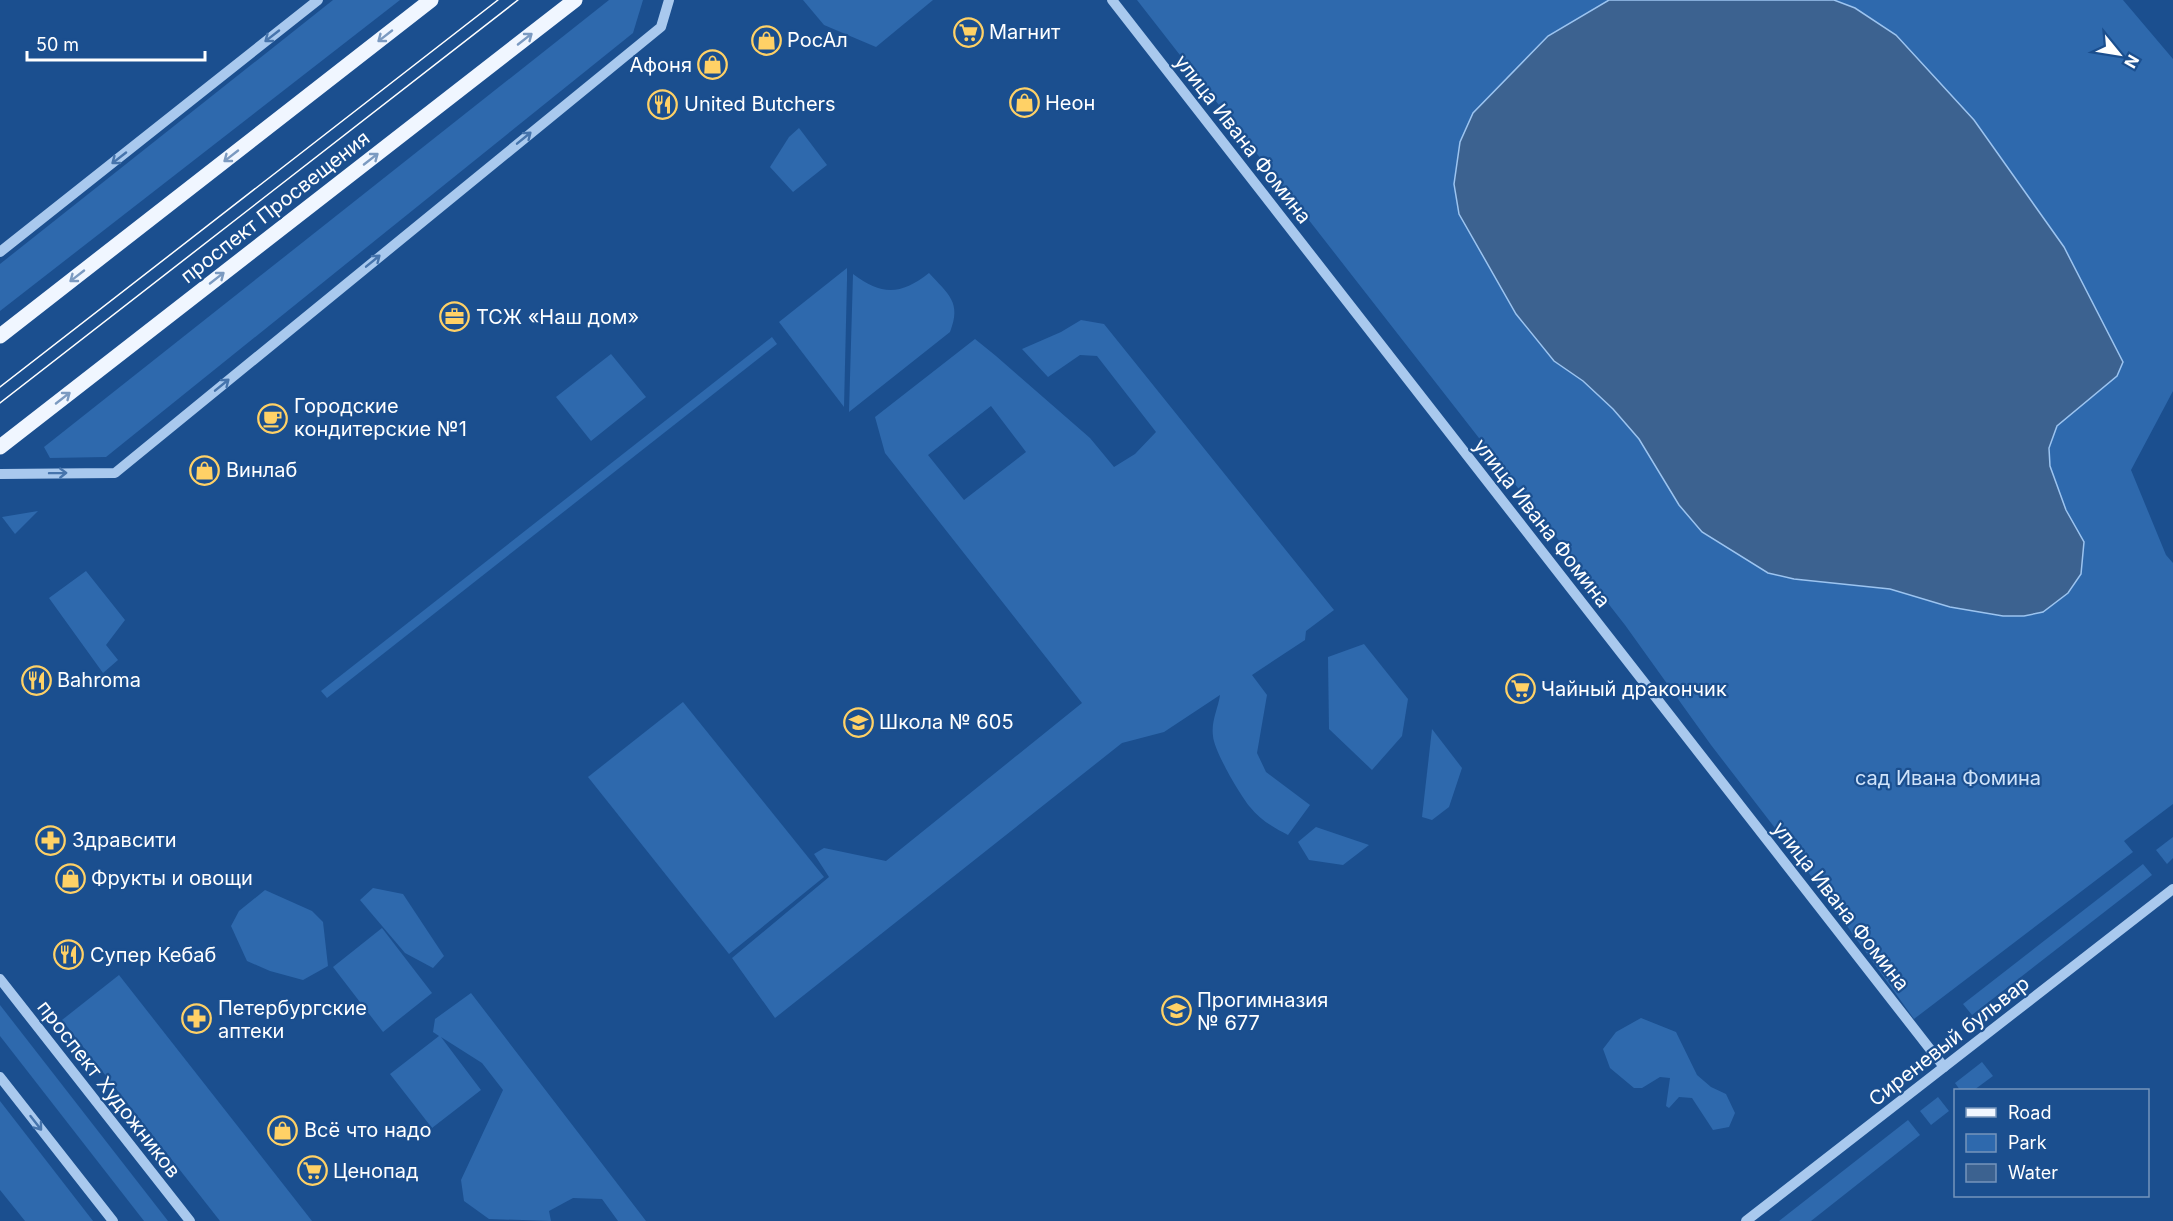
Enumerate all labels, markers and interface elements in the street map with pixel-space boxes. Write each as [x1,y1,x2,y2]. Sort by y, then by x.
supermarket icon: Магнит [952,16,984,48]
place label: Магнит [989,20,1061,44]
scale bar [27,24,206,62]
shop icon: РосАл [750,24,782,56]
north arrow [2089,24,2149,84]
place label: РосАл [787,28,848,52]
one-way arrow [377,29,393,42]
one-way arrow [264,30,280,43]
one-way arrow [516,33,532,46]
text: 50 m [36,34,79,55]
shop icon: Афоня [697,49,729,81]
street label: улица Ивана Фомина [1170,50,1316,228]
text: N [2120,51,2144,72]
place label: Афоня [630,53,692,77]
shop icon: Неон [1008,87,1040,119]
restaurant icon: United Butchers [647,88,679,120]
place label: Неон [1045,91,1095,115]
place label: United Butchers [684,92,836,116]
street label: проспект Просвещения [176,126,374,288]
one-way arrow [516,132,532,145]
one-way arrow [223,149,239,162]
one-way arrow [111,151,127,164]
one-way arrow [362,152,378,165]
one-way arrow [365,255,381,268]
one-way arrow [70,269,86,282]
one-way arrow [208,272,224,285]
office icon: ТСЖ «Наш дом» [439,301,471,333]
place label: ТСЖ «Наш дом» [476,305,639,329]
one-way arrow [214,378,230,391]
one-way arrow [54,392,70,404]
place label: Городские кондитерские №1 [294,394,467,441]
cafe icon: Городские кондитерские №1 [257,402,289,434]
street label: улица Ивана Фомина [1469,434,1615,612]
shop icon: Винлаб [189,454,221,486]
place label: Винлаб [226,458,297,482]
one-way arrow [48,467,68,479]
restaurant icon: Bahroma [20,664,52,696]
place label: Bahroma [57,668,141,692]
supermarket icon: Чайный дракончик [1504,673,1536,705]
place label: Чайный дракончик [1541,677,1727,701]
school or university icon: Школа № 605 [842,706,874,738]
place label: Школа № 605 [879,710,1014,734]
park label: сад Ивана Фомина [1855,766,2041,790]
street label: улица Ивана Фомина [1768,817,1914,995]
pharmacy icon: Здравсити [35,824,67,856]
place label: Здравсити [72,828,177,852]
shop icon: Фрукты и овощи [54,862,86,894]
place label: Фрукты и овощи [91,866,253,890]
restaurant icon: Супер Кебаб [53,939,85,971]
place label: Супер Кебаб [90,943,216,967]
street label: Сиреневый бульвар [1864,971,2034,1111]
place label: Прогимназия № 677 [1197,988,1328,1035]
school or university icon: Прогимназия № 677 [1160,995,1192,1027]
street label: проспект Художников [32,996,186,1182]
place label: Петербургские аптеки [218,996,367,1043]
pharmacy icon: Петербургские аптеки [181,1003,213,1035]
legend [1954,1089,2149,1197]
text: Road [2008,1102,2051,1123]
shop icon: Всё что надо [267,1114,299,1146]
one-way arrow [30,1115,43,1131]
place label: Всё что надо [304,1118,432,1142]
text: Park [2008,1132,2047,1153]
supermarket icon: Ценопад [296,1155,328,1187]
place label: Ценопад [333,1159,418,1183]
text: Water [2008,1162,2058,1183]

